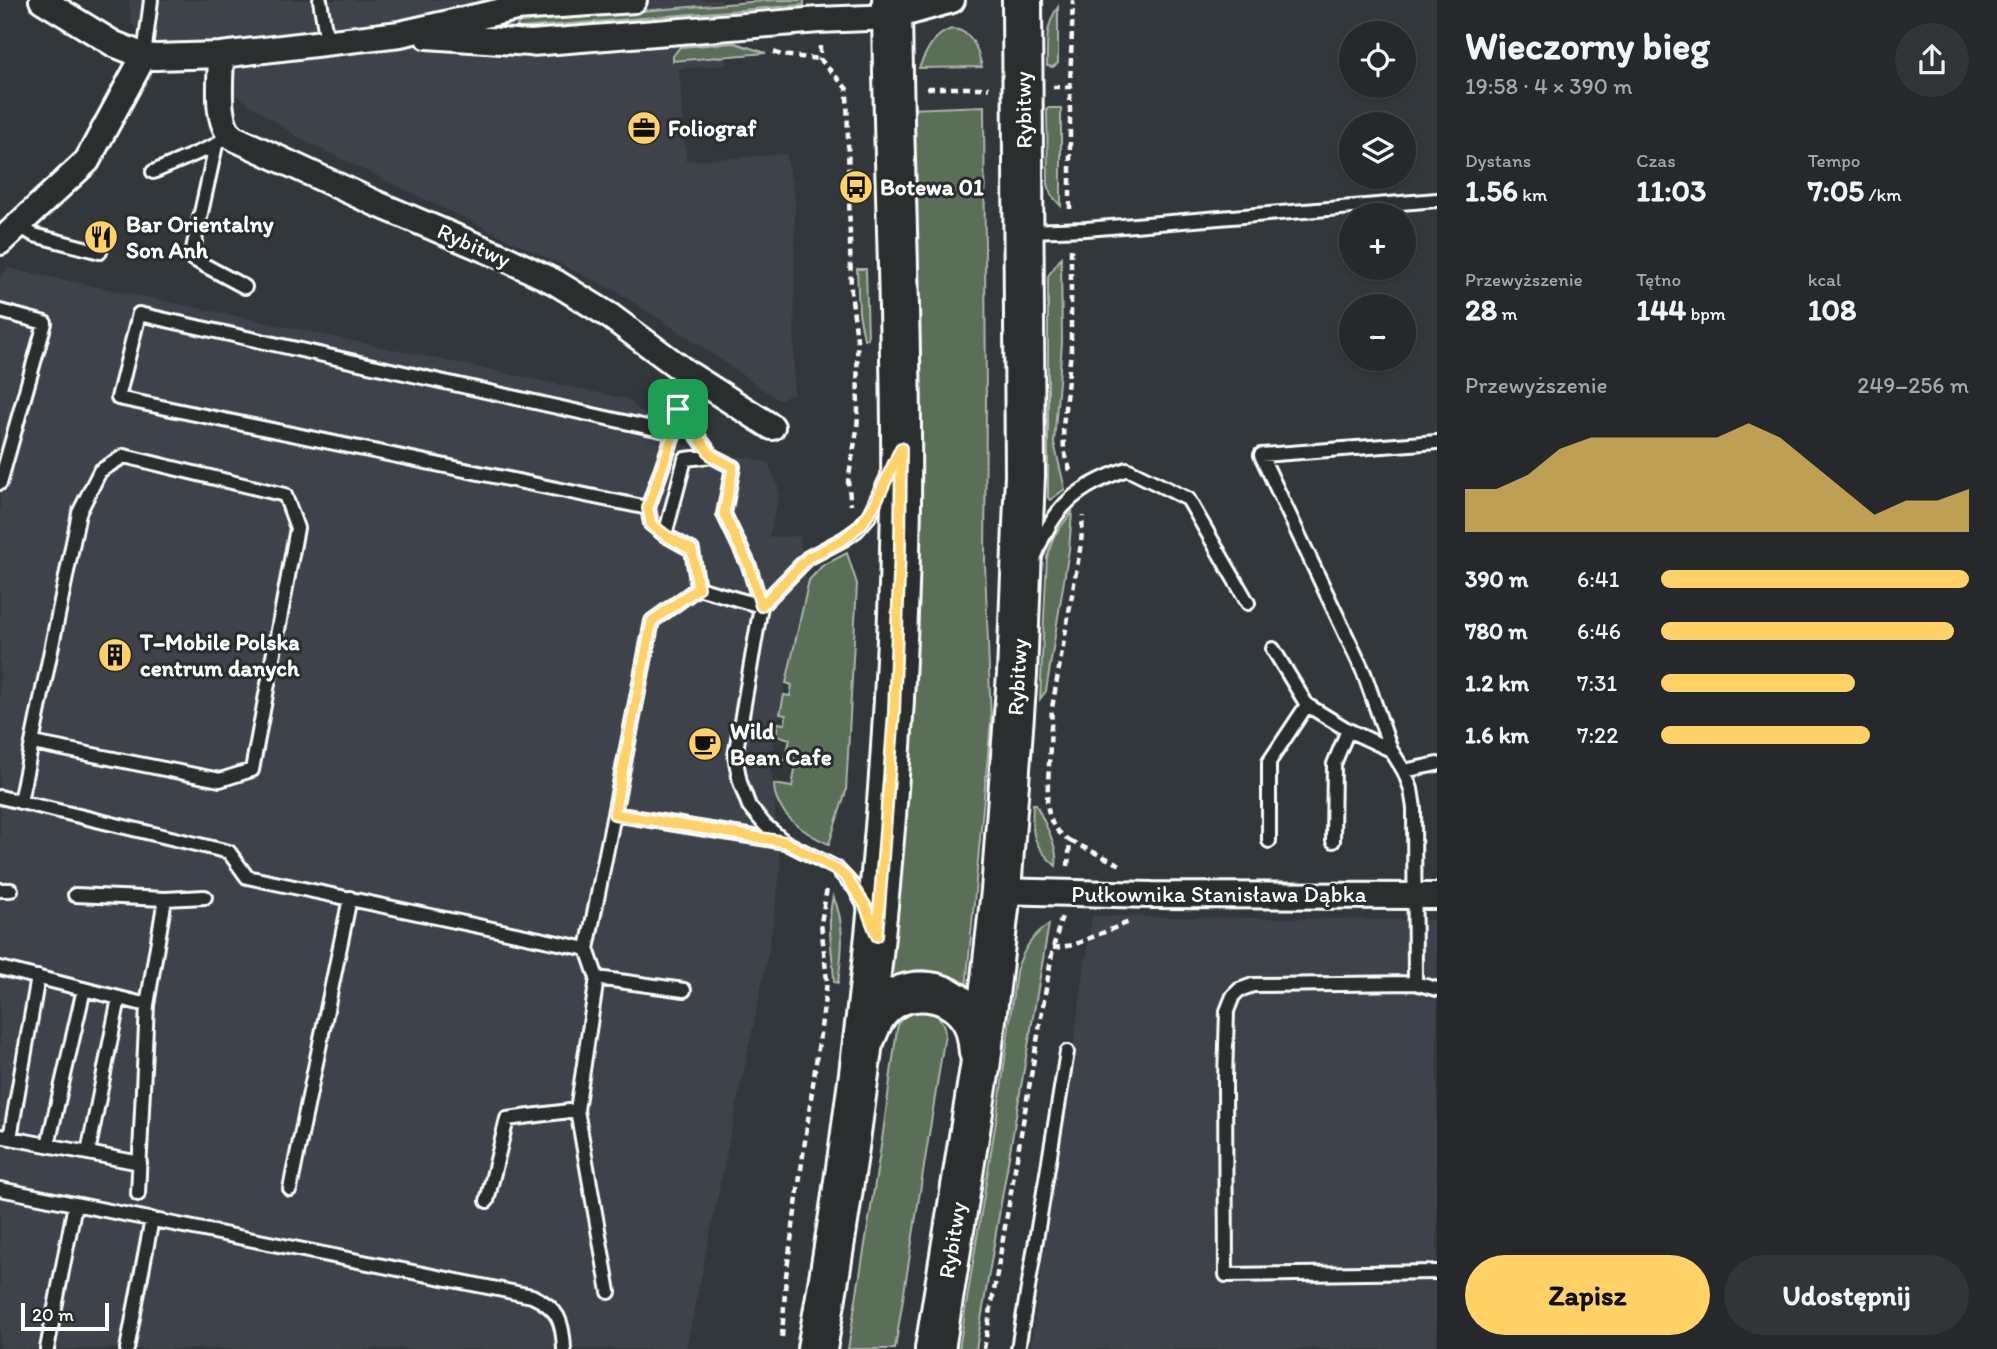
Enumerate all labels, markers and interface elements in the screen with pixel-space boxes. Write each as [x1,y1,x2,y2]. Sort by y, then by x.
map controls [1339,21,1416,371]
button: locate [1339,21,1416,98]
text: Wieczorny bieg [1465,23,1710,69]
button: share [1895,23,1969,97]
street label: Rybitwy [1008,71,1038,149]
text: 19:58 · 4 × 390 m [1465,72,1633,100]
office icon: Foliograf [625,109,663,147]
button: layers [1339,112,1416,189]
place label: Foliograf [668,114,758,142]
text: Dystans [1465,149,1531,172]
text: Czas [1636,149,1676,172]
text: Tempo [1808,149,1861,172]
bus stop icon: Botewa 01 [837,168,875,206]
text: 1.56 [1465,172,1518,209]
text: 11:03 [1636,172,1706,209]
text: 7:05 [1808,172,1864,209]
place label: Botewa 01 [880,173,984,201]
text: km [1518,183,1547,206]
text: /km [1864,183,1902,206]
button: + [1339,203,1416,280]
place label: Bar Orientalny Son Anh [126,210,274,264]
street label: Rybitwy [433,216,515,274]
restaurant icon: Bar Orientalny Son Anh [82,218,120,256]
text: Przewyższenie [1465,268,1583,291]
text: Tętno [1636,268,1681,291]
text: kcal [1808,268,1841,291]
text: 28 [1465,291,1497,328]
text: 144 [1636,291,1686,328]
text: 108 [1808,291,1857,328]
button: − [1339,294,1416,371]
text: m [1497,302,1518,325]
text: bpm [1686,302,1726,325]
text: Przewyższenie [1465,371,1607,399]
text: 249–256 m [1857,371,1969,399]
pin [648,379,708,439]
icon: arrive [659,390,697,428]
text: 390 m [1465,565,1528,593]
text: 6:41 [1577,565,1619,593]
text: 780 m [1465,617,1528,645]
text: 6:46 [1577,617,1621,645]
place label: T‑Mobile Polska centrum danych [139,628,300,682]
building icon: T‑Mobile Polska centrum danych [96,636,134,674]
street label: Rybitwy [1001,637,1033,716]
text: 1.2 km [1465,669,1529,697]
text: 7:31 [1577,669,1617,697]
place label: Wild Bean Cafe [730,717,832,771]
text: 1.6 km [1465,721,1529,749]
text: 7:22 [1577,721,1618,749]
cafe icon: Wild Bean Cafe [686,725,724,763]
street label: Pułkownika Stanisława Dąbka [1071,880,1367,908]
street label: Rybitwy [932,1199,972,1280]
button: Zapisz [1465,1255,1710,1335]
button: Udostępnij [1724,1255,1969,1335]
scale bar [21,1300,108,1332]
text: 20 m [32,1303,74,1326]

